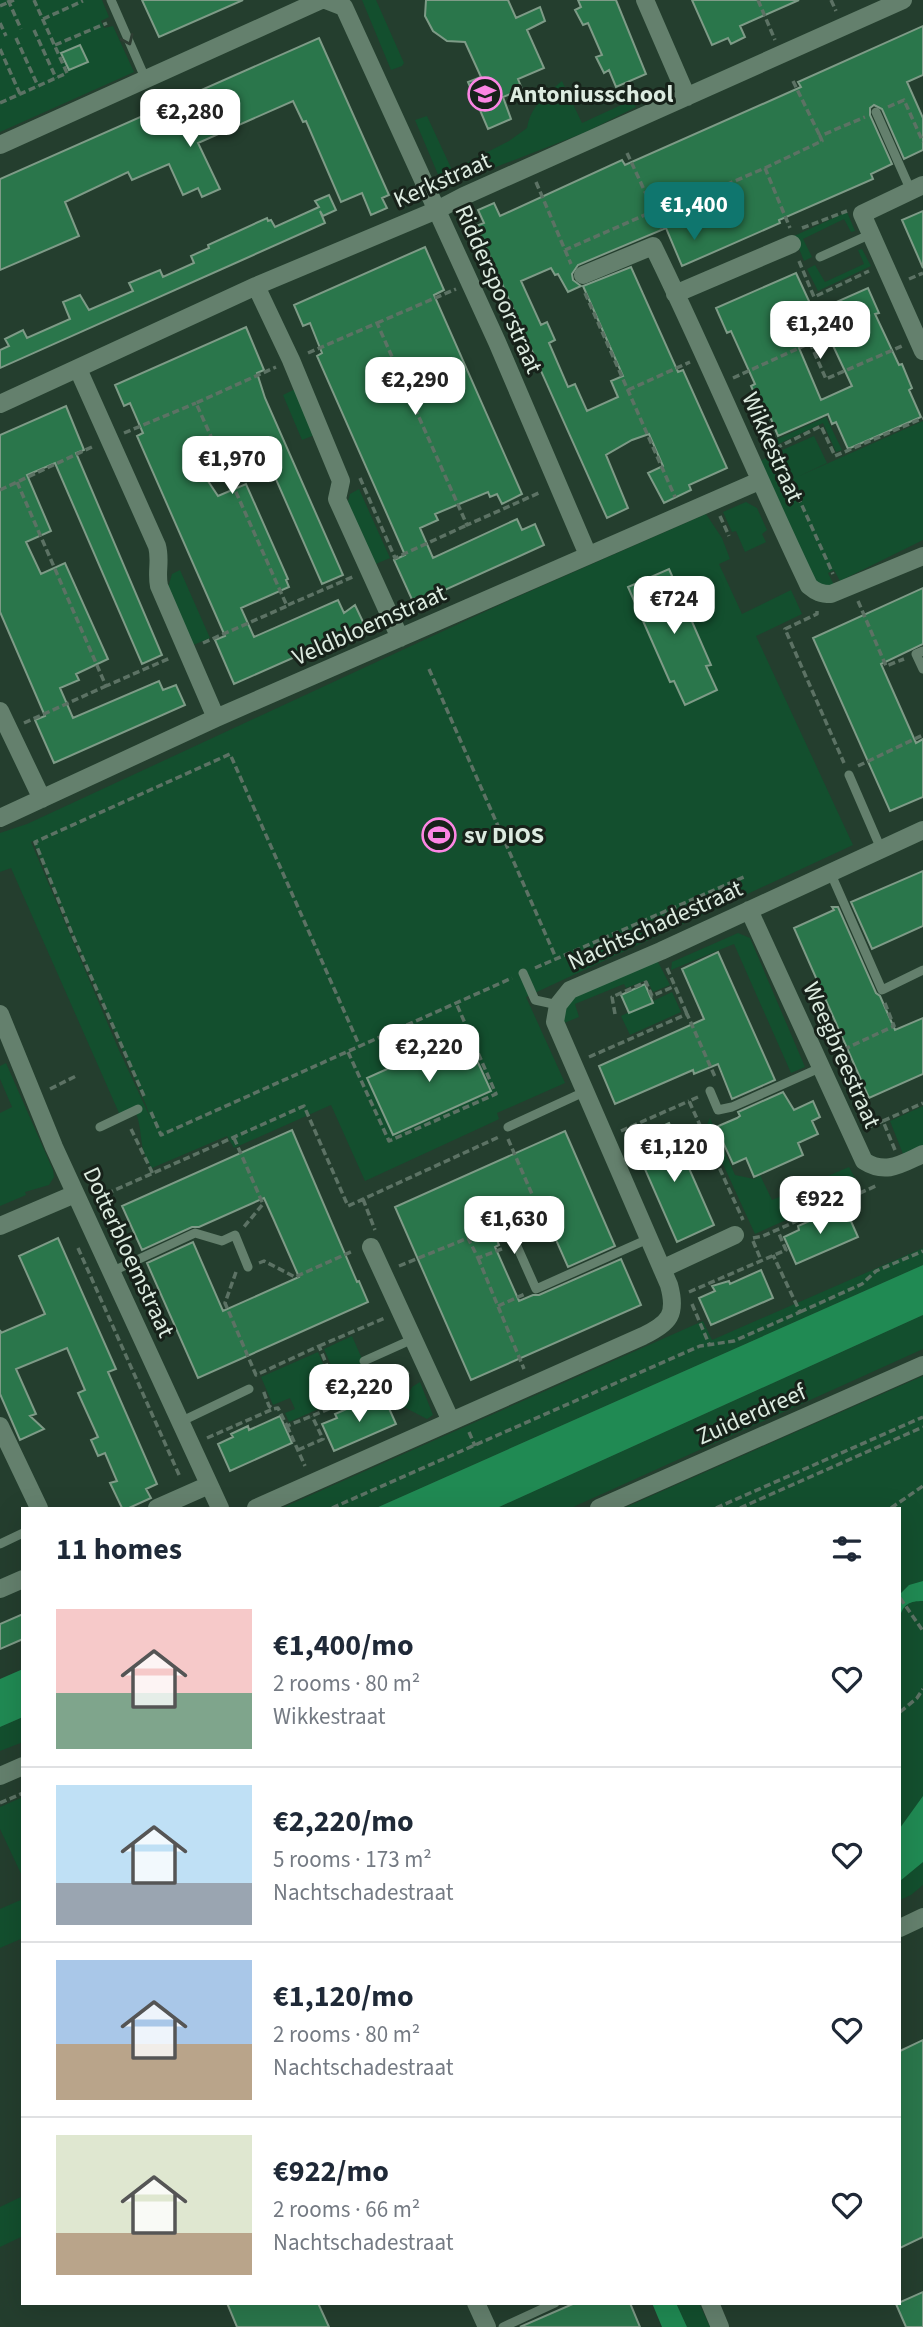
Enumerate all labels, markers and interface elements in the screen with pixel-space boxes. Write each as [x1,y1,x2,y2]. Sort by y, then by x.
one-way arrow [120,33,134,45]
school or university icon: Antoniusschool [466,75,504,113]
place label: Antoniusschool [509,77,673,112]
pin: €2,280 [133,90,247,149]
text: €2,280 [156,95,224,128]
street label: Kerkstraat [388,143,496,217]
pin: €1,400 [637,182,751,242]
text: €1,400 [660,188,728,221]
street label: Ridderspoorstraat [446,199,551,379]
pin: €1,240 [763,302,877,361]
text: €1,240 [786,307,854,340]
pin: €2,290 [358,358,472,417]
text: €2,290 [381,363,449,396]
street label: Wikkestraat [733,386,812,508]
pin: €1,970 [175,436,289,496]
text: €1,970 [198,442,266,475]
street label: Veldbloemstraat [287,576,452,675]
pin: €724 [633,576,715,636]
text: €724 [650,582,698,615]
sports icon: sv DIOS [420,816,458,854]
place label: sv DIOS [464,818,544,853]
street label: Nachtschadestraat [562,871,748,980]
street label: Weegbreestraat [794,976,889,1134]
pin: €2,220 [372,1024,486,1084]
text: €2,220 [395,1030,463,1063]
pin: €1,120 [617,1124,731,1184]
text: €1,120 [640,1130,708,1163]
street label: Dotterbloemstraat [74,1161,183,1343]
pin: €922 [779,1176,861,1236]
text: €922 [796,1182,844,1215]
pin: €1,630 [457,1196,571,1256]
text: €1,630 [480,1202,548,1235]
pin: €2,220 [302,1364,416,1424]
text: €2,220 [325,1370,393,1403]
street label: Zuiderdreef [691,1374,813,1454]
text: 11 homes [56,1528,182,1571]
icon: filters [828,1530,866,1568]
text: €1,400/mo [273,1624,414,1667]
icon: home [112,1637,196,1721]
icon: heart [828,1660,866,1698]
text: 2 rooms · 80 m² [273,1667,420,1700]
text: Wikkestraat [273,1700,386,1733]
text: €2,220/mo [273,1800,414,1843]
icon: home [112,1813,196,1897]
icon: heart [828,1836,866,1874]
text: 5 rooms · 173 m² [273,1843,432,1876]
text: Nachtschadestraat [273,1876,453,1909]
text: €1,120/mo [273,1975,414,2018]
icon: home [112,1988,196,2072]
icon: heart [828,2011,866,2049]
text: 2 rooms · 80 m² [273,2018,420,2051]
text: Nachtschadestraat [273,2051,453,2084]
text: €922/mo [273,2150,389,2193]
icon: home [112,2163,196,2247]
icon: heart [828,2186,866,2224]
text: 2 rooms · 66 m² [273,2193,420,2226]
text: Nachtschadestraat [273,2226,453,2259]

